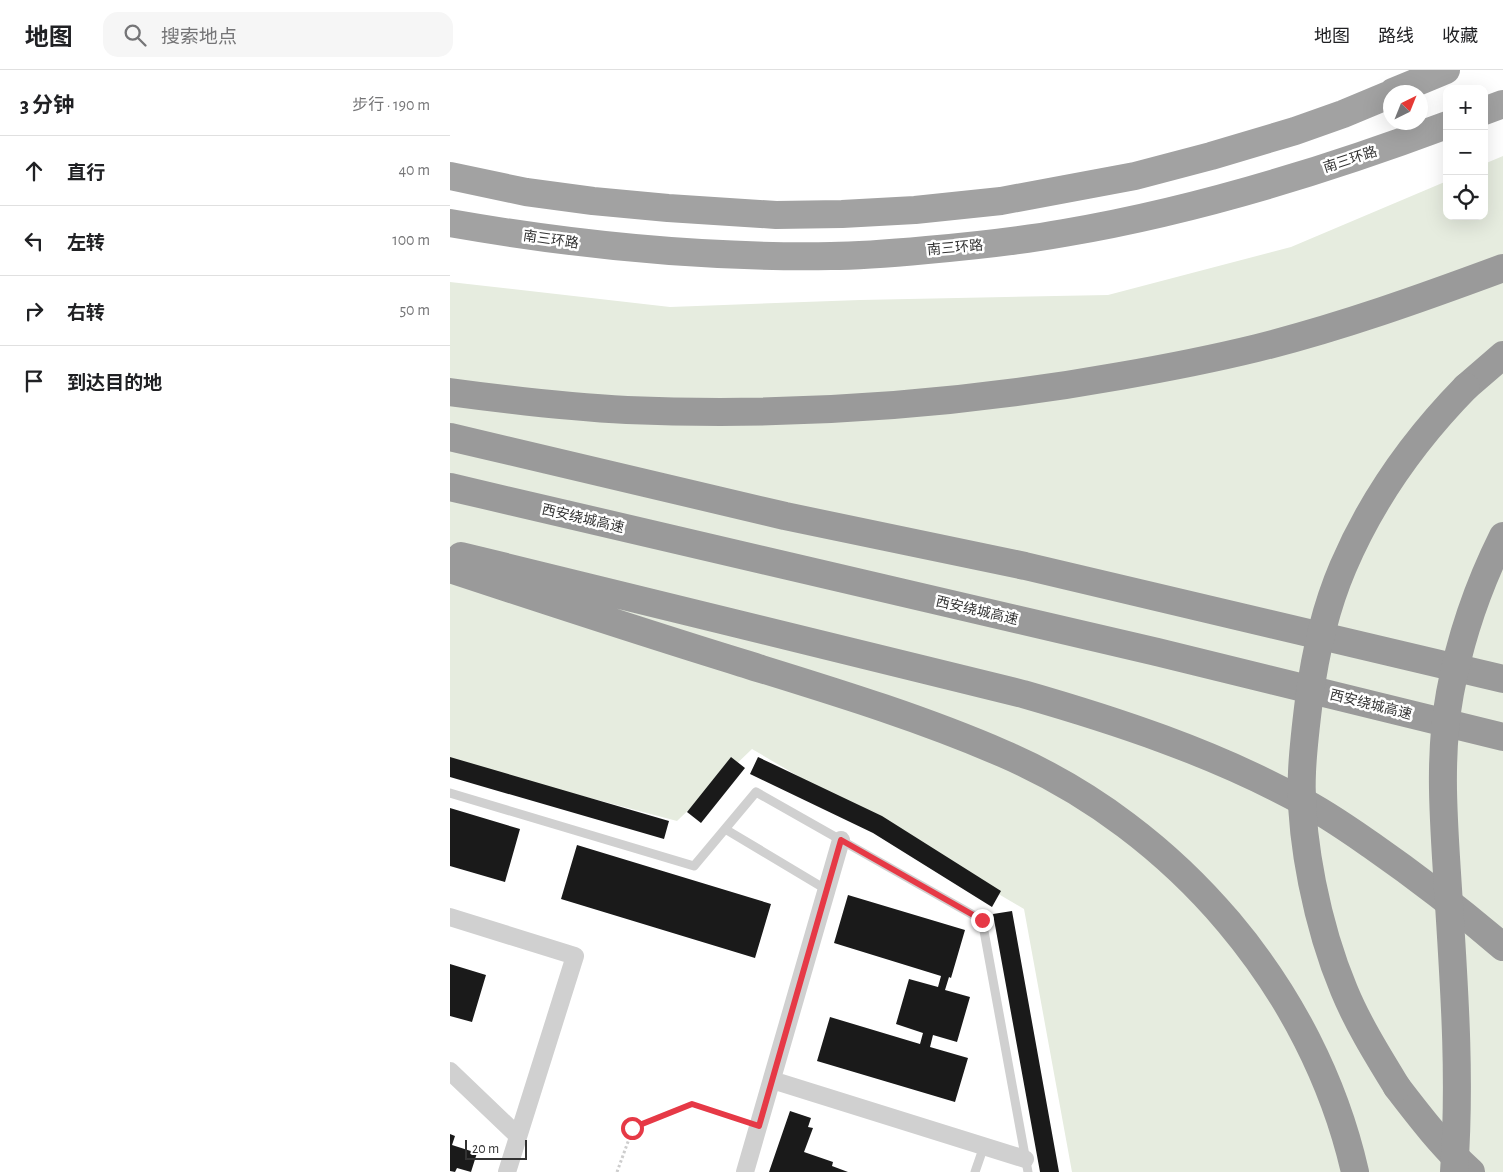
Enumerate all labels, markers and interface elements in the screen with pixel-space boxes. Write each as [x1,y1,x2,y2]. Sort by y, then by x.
search box [103,12,453,57]
icon: search [121,21,149,49]
text: 地图 [25,26,73,50]
text: 搜索地点 [161,28,237,47]
text: 地图 [1314,28,1350,46]
text: 路线 [1378,28,1414,46]
text: 收藏 [1442,28,1478,46]
north arrow [1383,85,1428,130]
map controls [1443,85,1488,220]
button: + [1443,85,1488,130]
text: 3 分钟 [20,95,74,116]
text: 步行 · 190 m [352,97,430,113]
button: − [1443,130,1488,175]
street label: 南三环路 [1321,144,1379,175]
icon: ahead [20,157,48,185]
text: 40 m [398,162,430,178]
text: 直行 [67,164,105,183]
button: locate [1443,175,1488,220]
icon: left [20,227,48,255]
street label: 南三环路 [522,228,580,251]
text: 100 m [392,232,430,248]
text: 左转 [67,234,105,253]
street label: 南三环路 [926,238,984,257]
icon: right [20,297,48,325]
text: 50 m [399,302,430,318]
text: 右转 [67,304,105,323]
icon: arrive [20,367,48,395]
text: 到达目的地 [67,374,162,393]
street label: 西安绕城高速 [540,501,626,535]
street label: 西安绕城高速 [934,593,1020,627]
street label: 西安绕城高速 [1328,686,1414,722]
route end [971,909,994,932]
route start [621,1117,644,1140]
scale bar [465,1137,528,1160]
text: 20 m [472,1142,499,1156]

